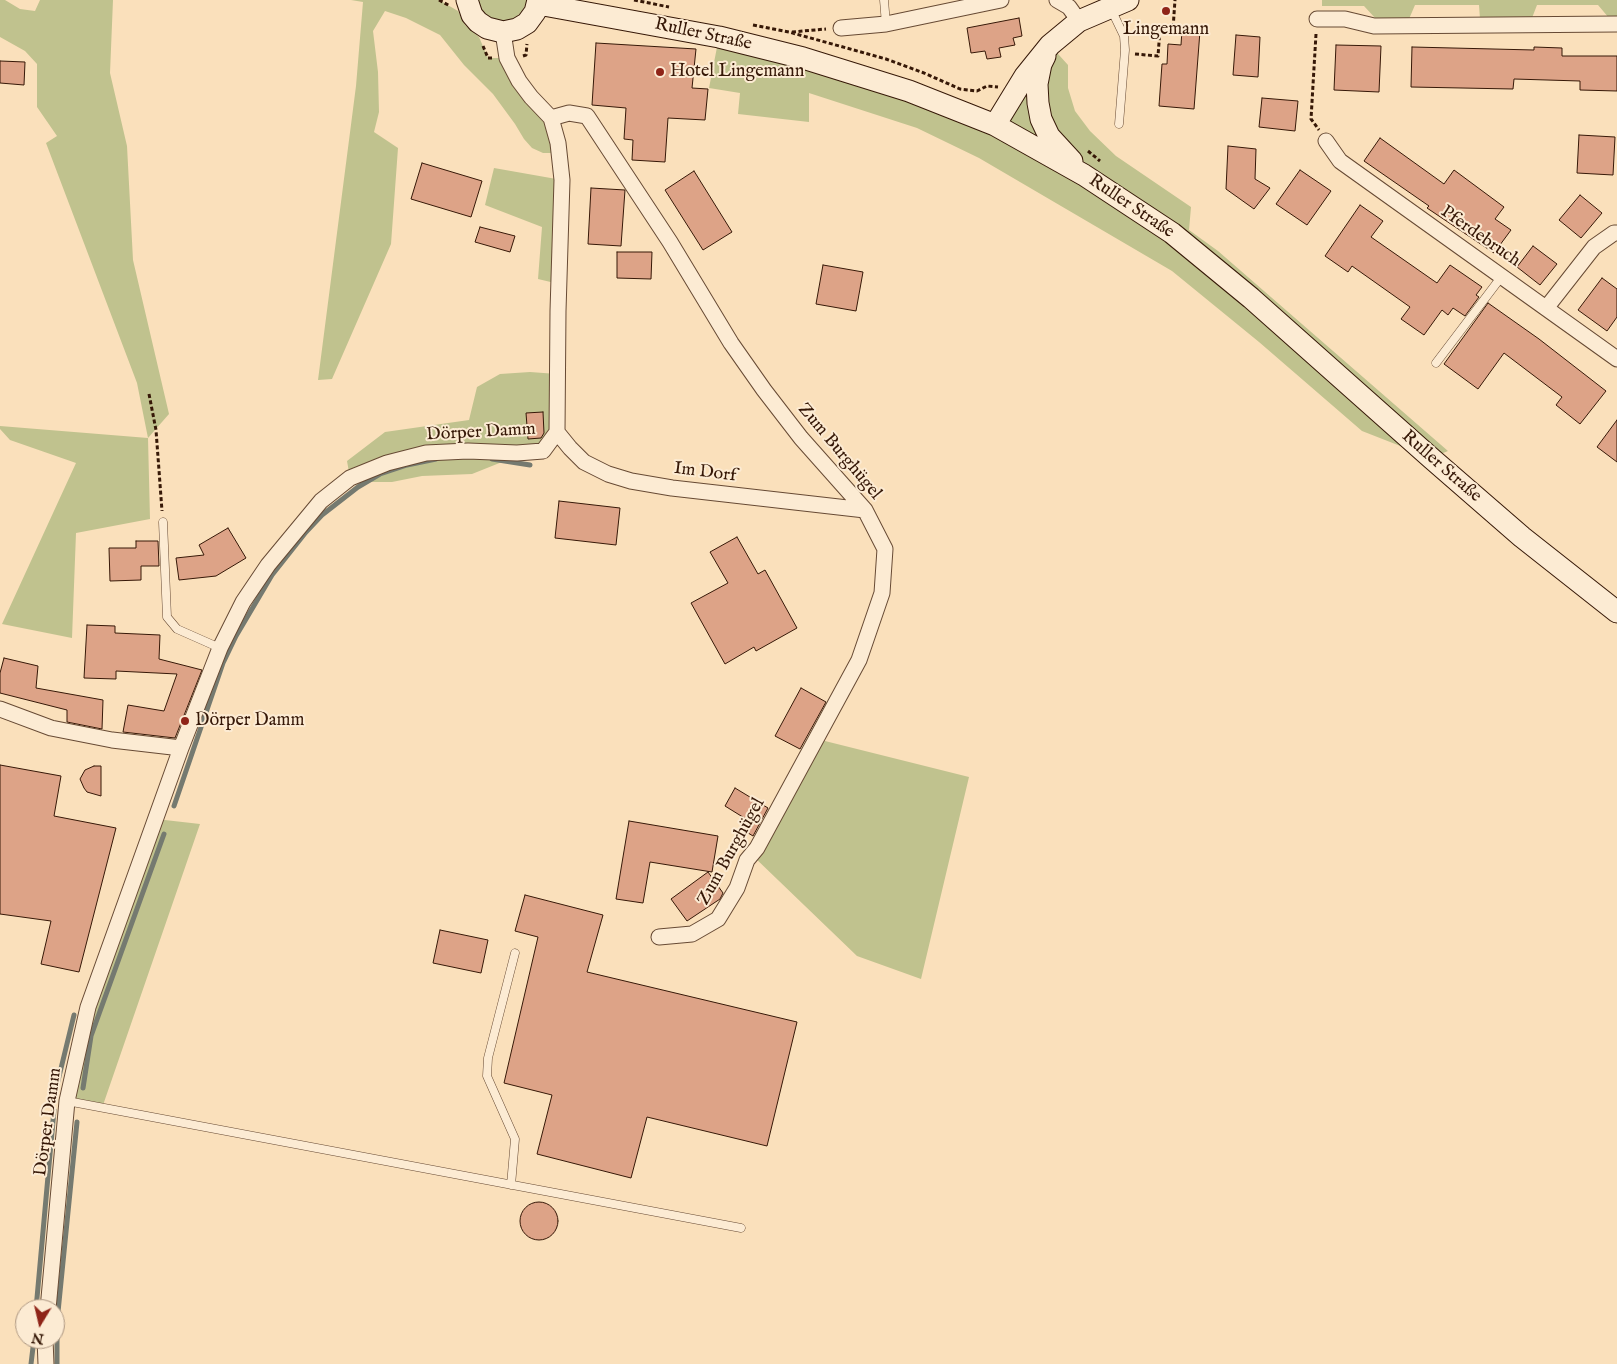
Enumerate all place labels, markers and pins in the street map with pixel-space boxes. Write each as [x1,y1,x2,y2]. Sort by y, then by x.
marker: Lingemann [1160,5,1172,17]
place label: Lingemann [1123,19,1209,41]
place label: Hotel Lingemann [670,61,804,83]
marker: Hotel Lingemann [654,66,666,78]
place label: Dörper Damm [195,710,304,732]
marker: Dörper Damm [179,715,191,727]

